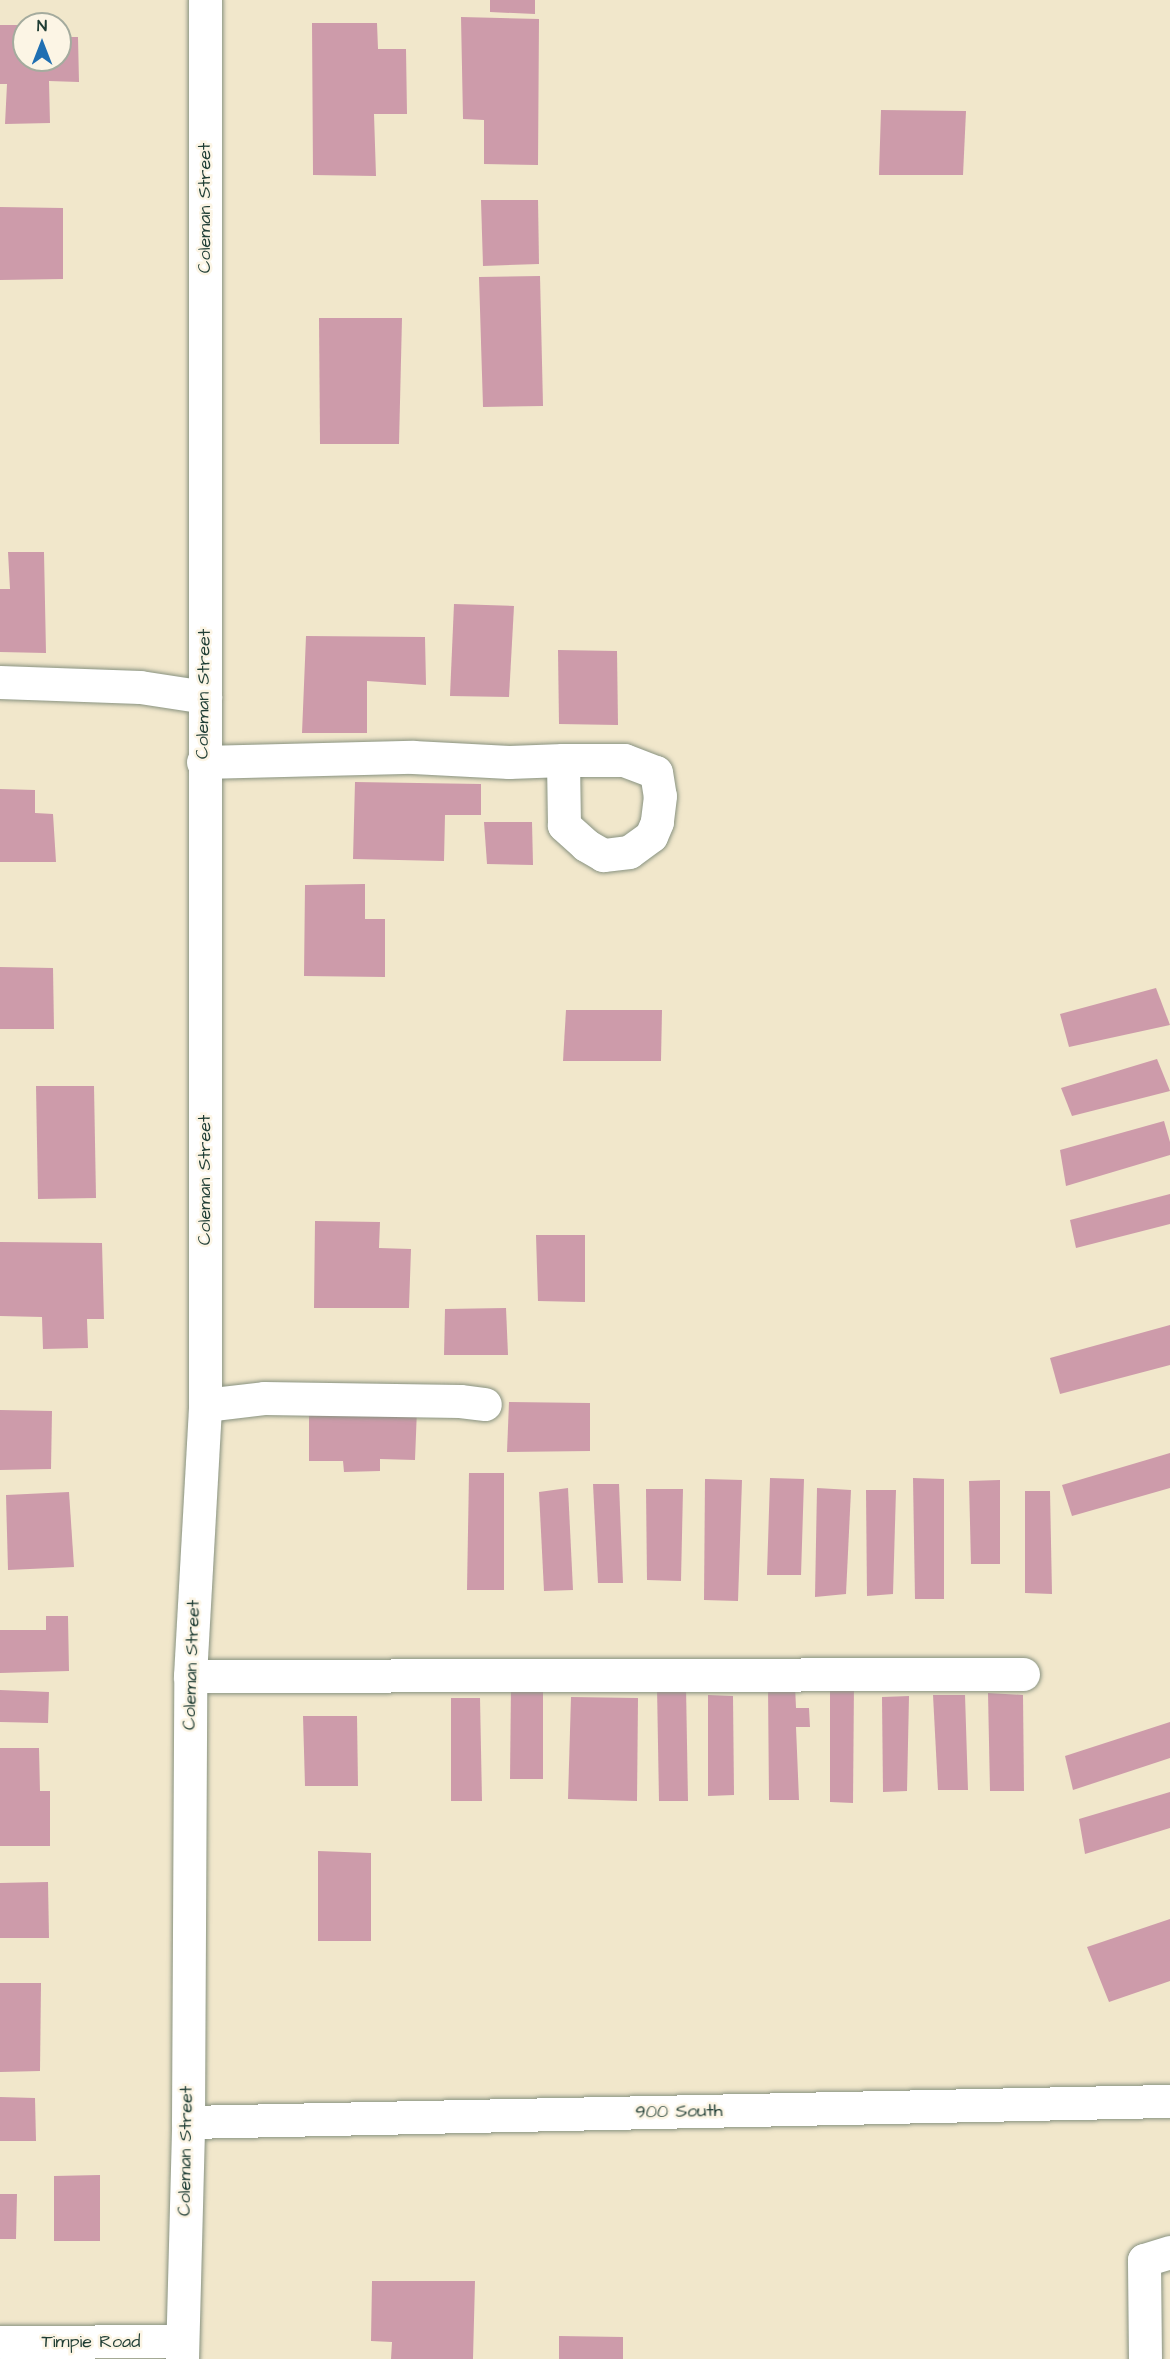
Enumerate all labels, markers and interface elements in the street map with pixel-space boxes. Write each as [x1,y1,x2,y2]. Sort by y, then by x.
north arrow [12,12,72,72]
text: N [37,15,47,37]
street label: Coleman Street [194,143,216,273]
street label: Coleman Street [192,629,216,759]
street label: Coleman Street [194,1115,216,1245]
street label: Coleman Street [179,1599,205,1731]
street label: Coleman Street [174,2086,198,2216]
street label: 900 South [635,2100,723,2124]
street label: Timpie Road [42,2331,140,2353]

